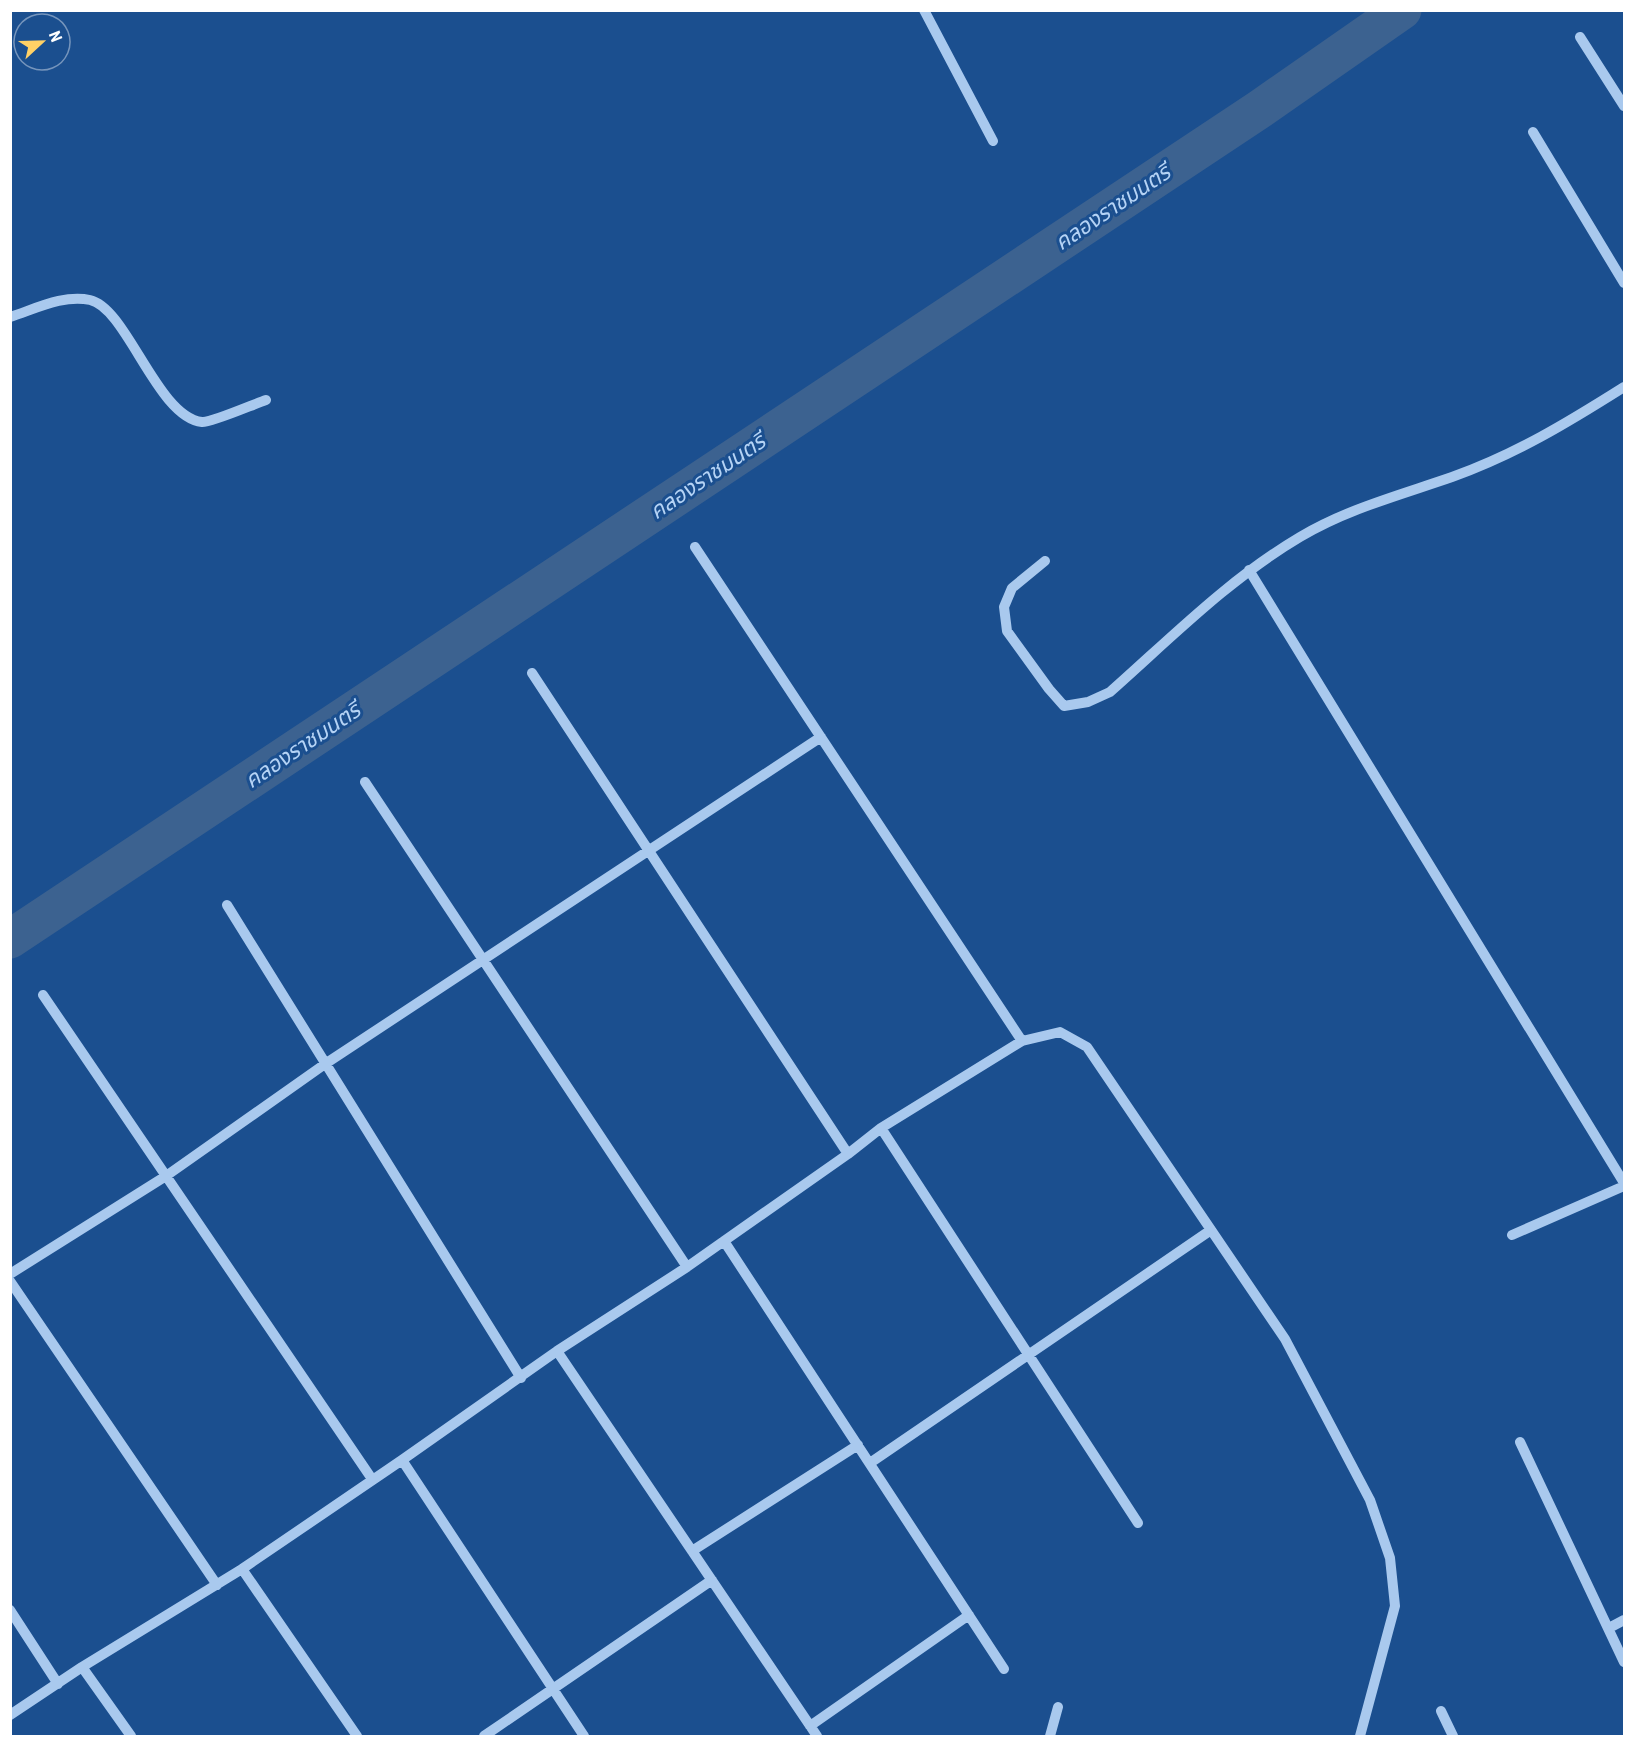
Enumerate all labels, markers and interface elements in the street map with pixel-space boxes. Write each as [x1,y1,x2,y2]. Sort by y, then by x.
north arrow [12,12,72,72]
text: N [45,28,66,45]
water label: คลองราชมนตรี [1050,157,1178,255]
water label: คลองราชมนตรี [645,426,773,524]
water label: คลองราชมนตรี [240,695,368,793]

